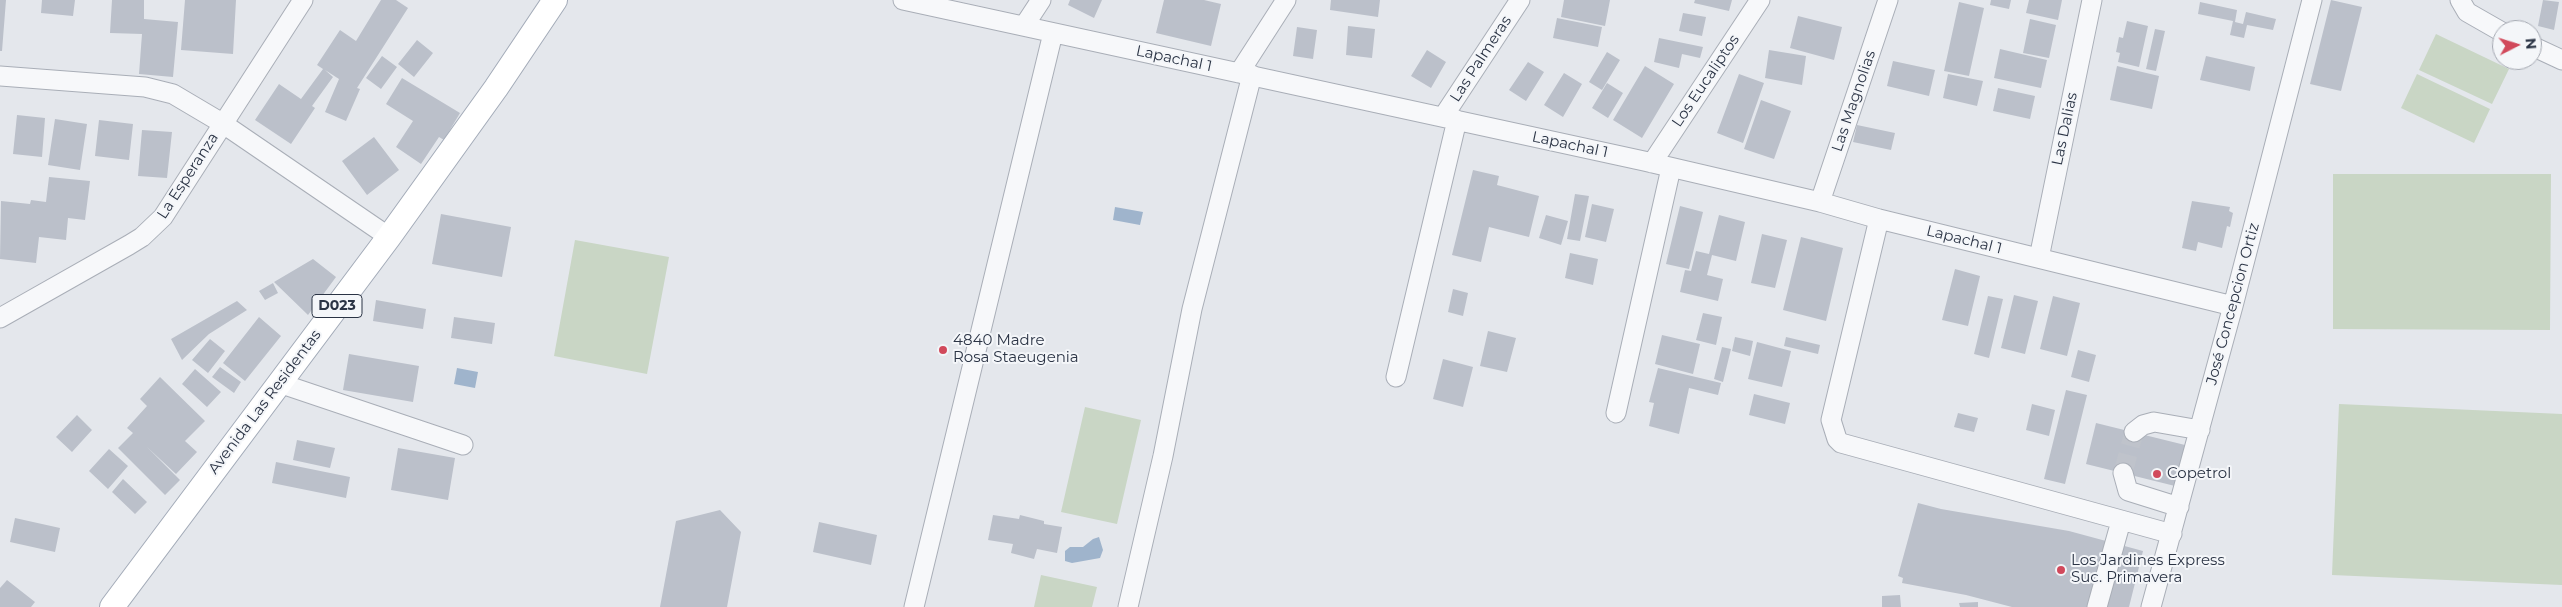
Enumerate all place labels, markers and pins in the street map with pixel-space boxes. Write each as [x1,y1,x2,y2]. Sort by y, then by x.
place label: 4840 Madre Rosa Staeugenia [953,332,1079,367]
marker: 4840 Madre Rosa Staeugenia [937,344,949,356]
place label: Copetrol [2167,465,2231,483]
marker: Copetrol [2151,468,2163,480]
place label: Los Jardines Express Suc. Primavera [2071,552,2225,587]
marker: Los Jardines Express Suc. Primavera [2055,564,2067,576]

